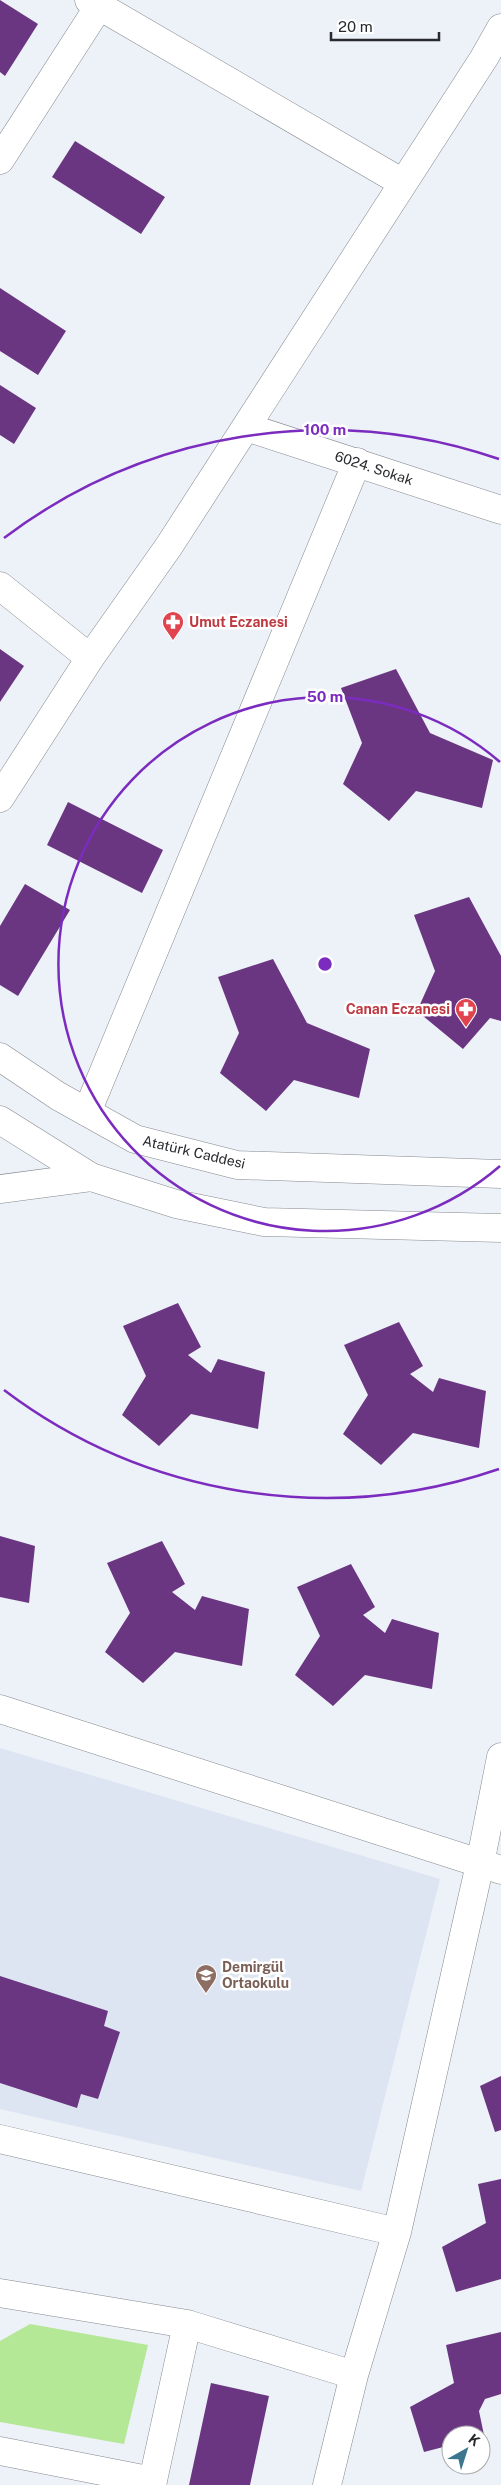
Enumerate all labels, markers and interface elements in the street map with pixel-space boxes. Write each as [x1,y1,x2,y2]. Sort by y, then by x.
scale bar [331,10,438,42]
text: 20 m [338,18,373,35]
text: 100 m [304,421,346,438]
street label: 6024. Sokak [333,448,415,488]
pharmacy icon: Umut Eczanesi [161,610,185,641]
place label: Umut Eczanesi [189,614,288,630]
text: 50 m [307,688,343,705]
centre of rings [316,955,334,973]
pharmacy icon: Canan Eczanesi [454,997,478,1028]
place label: Canan Eczanesi [346,1001,450,1017]
street label: Atatürk Caddesi [141,1132,247,1172]
place label: Demirgül Ortaokulu [222,1959,289,1991]
school or university icon: Demirgül Ortaokulu [194,1963,218,1994]
north arrow [441,2425,491,2475]
text: K [465,2431,483,2449]

